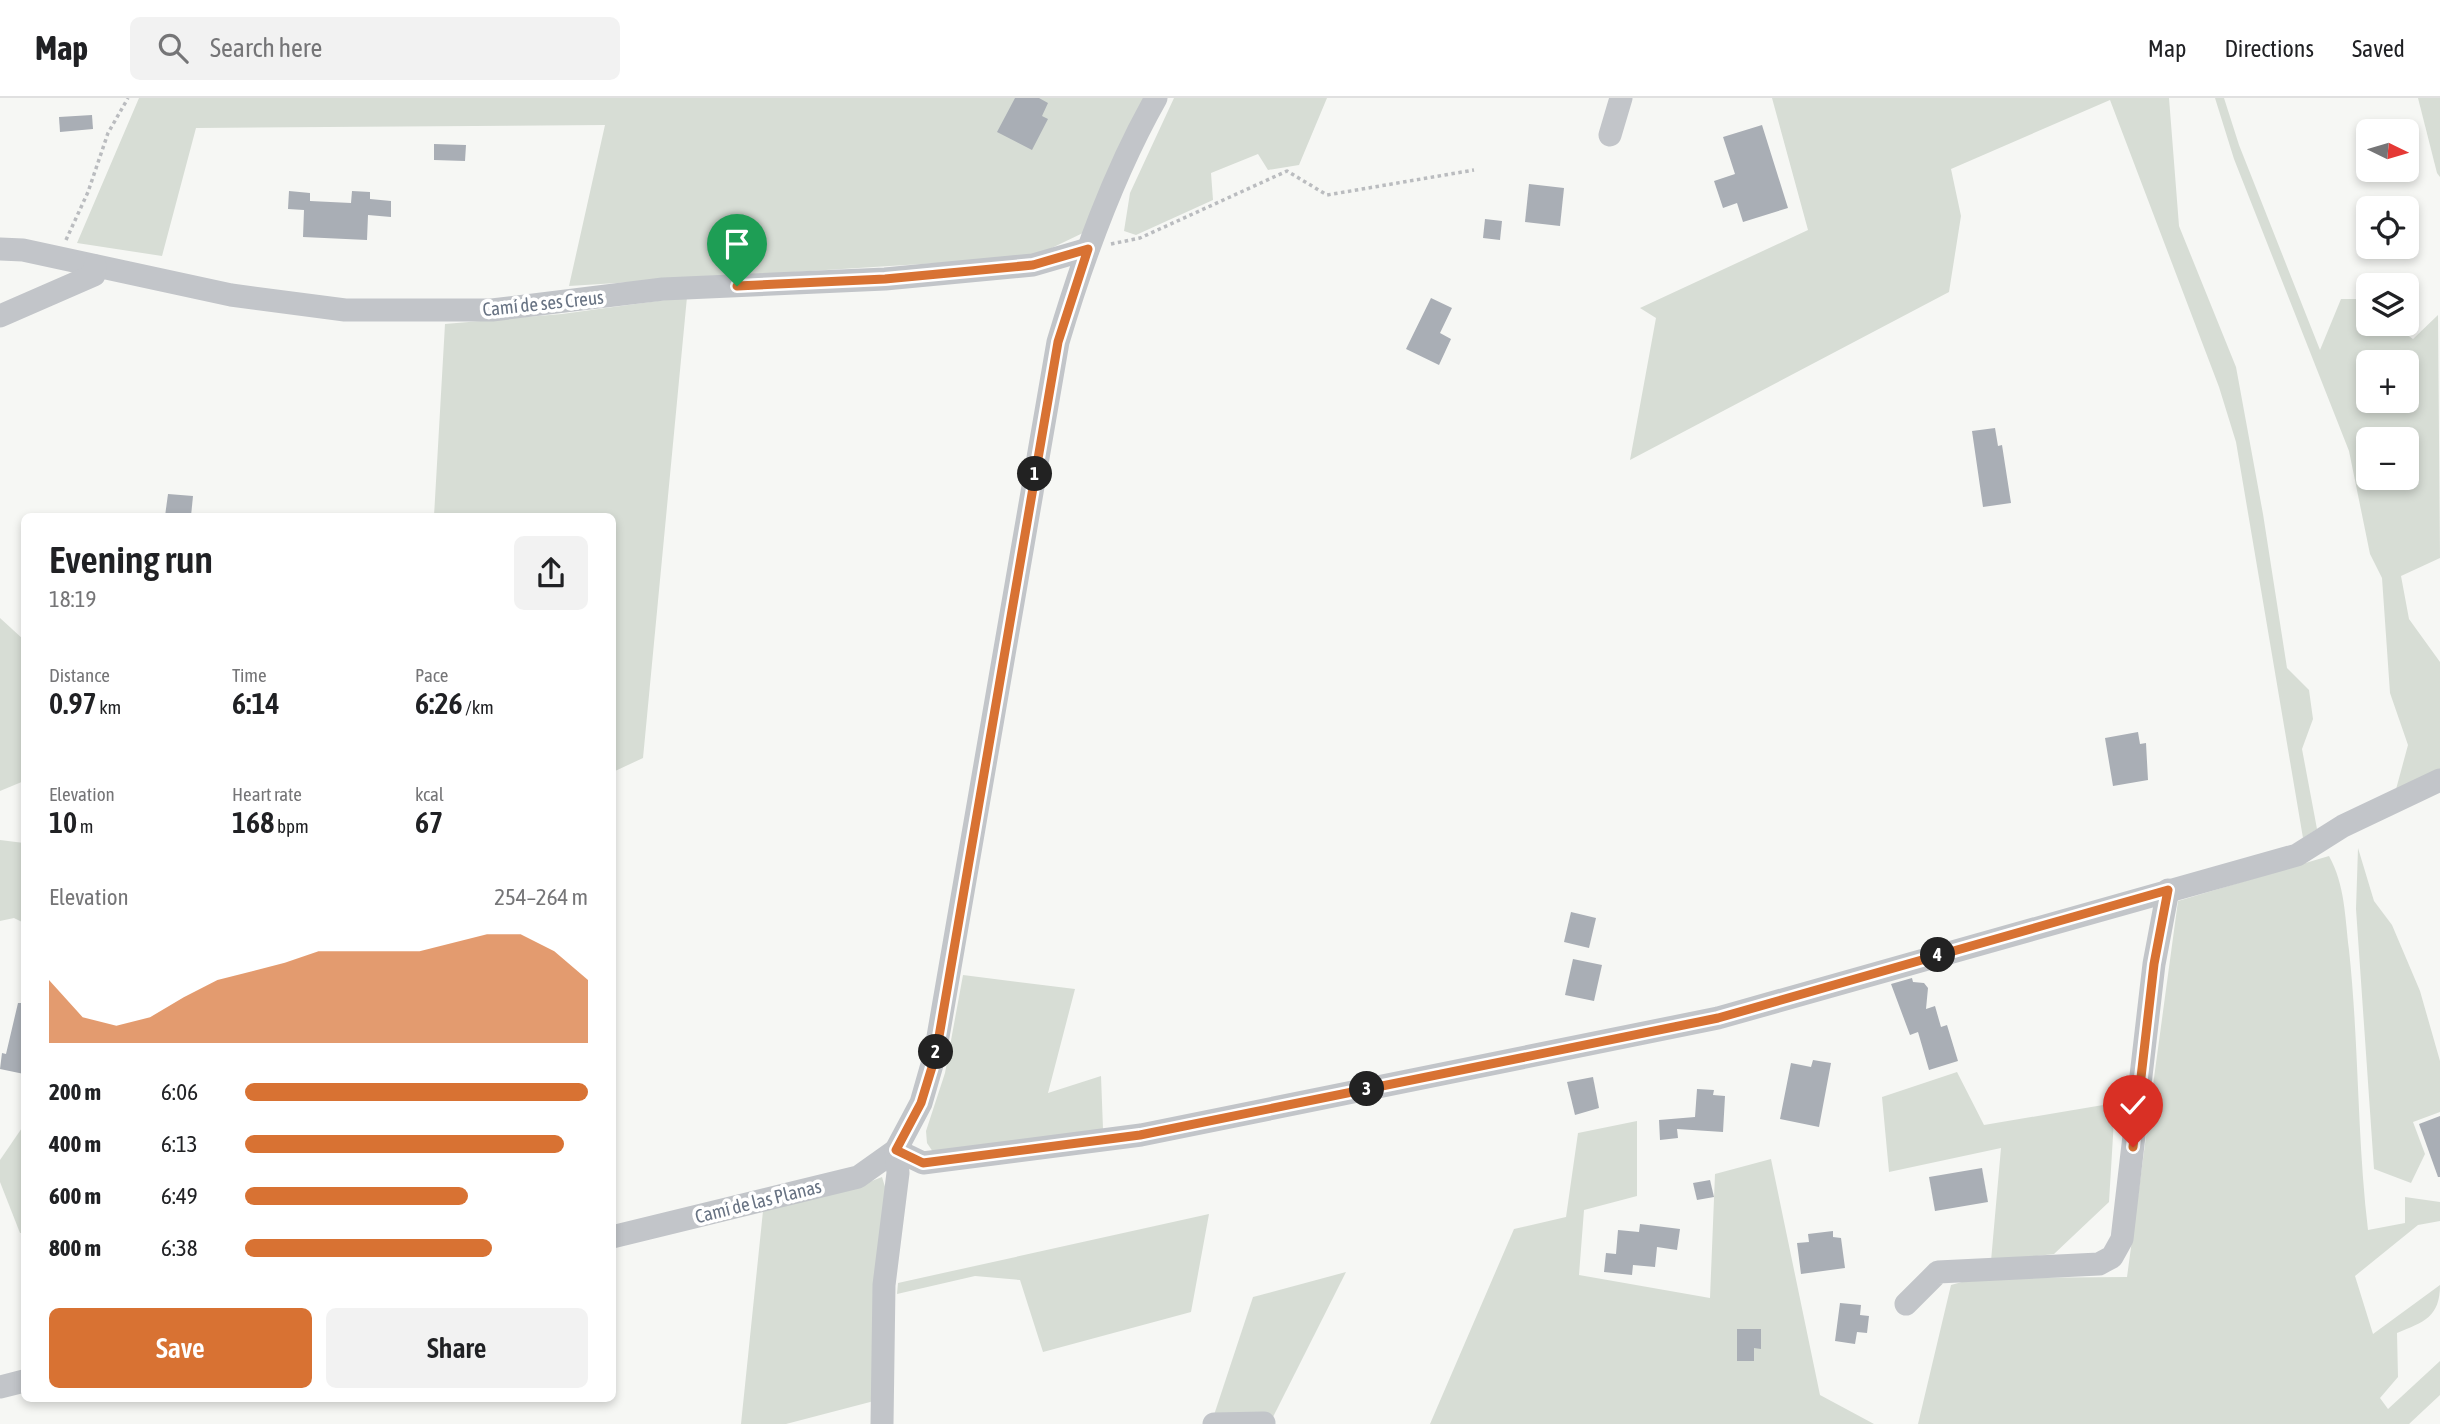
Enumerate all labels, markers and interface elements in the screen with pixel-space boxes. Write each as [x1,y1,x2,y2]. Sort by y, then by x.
search box [130,17,620,80]
text: Map [35,29,88,67]
icon: search [154,29,192,67]
text: Search here [210,33,322,63]
text: Map [2148,35,2186,62]
text: Directions [2224,35,2314,62]
text: Saved [2352,35,2405,62]
north arrow [2356,119,2418,182]
map controls [2356,119,2419,490]
button: locate [2356,196,2419,259]
pin [707,214,767,286]
icon: arrive [718,225,756,263]
button: layers [2356,273,2419,336]
street label: Camí de ses Creus [481,286,605,320]
button: + [2356,350,2419,413]
button: − [2356,427,2419,490]
pin: 1 [1018,456,1052,492]
text: 1 [1030,462,1039,484]
button: share [514,536,588,610]
text: Evening run [49,538,213,581]
text: 18:19 [49,586,96,612]
text: Distance [49,664,110,686]
text: Time [232,664,267,686]
text: Pace [415,664,448,686]
text: 0.97 [49,686,97,720]
text: 6:14 [232,686,280,720]
text: 6:26 [415,686,463,720]
text: km [97,696,121,718]
text: /km [463,696,494,718]
text: Elevation [49,783,115,805]
text: Heart rate [232,783,302,805]
text: kcal [415,783,444,805]
text: 10 [49,805,77,839]
text: 168 [232,805,274,839]
text: 67 [415,805,443,839]
text: m [77,815,94,837]
text: bpm [274,815,309,837]
text: Elevation [49,884,129,910]
text: 254–264 m [494,884,588,910]
pin: 4 [1920,938,1955,972]
text: 4 [1933,943,1942,965]
pin: 2 [918,1034,954,1070]
text: 2 [931,1040,940,1062]
pin: 3 [1350,1072,1384,1107]
pin [2103,1075,2163,1147]
text: 3 [1362,1077,1371,1099]
text: 200 m [49,1079,101,1105]
text: 6:06 [161,1079,198,1105]
icon: check [2114,1086,2152,1124]
text: 400 m [49,1131,101,1157]
text: 6:13 [161,1131,198,1157]
street label: Camí de las Planas [693,1175,824,1227]
text: 600 m [49,1183,101,1209]
text: 6:49 [161,1183,198,1209]
text: 800 m [49,1235,101,1261]
text: 6:38 [161,1235,198,1261]
button: Save [49,1308,312,1388]
button: Share [326,1308,588,1388]

